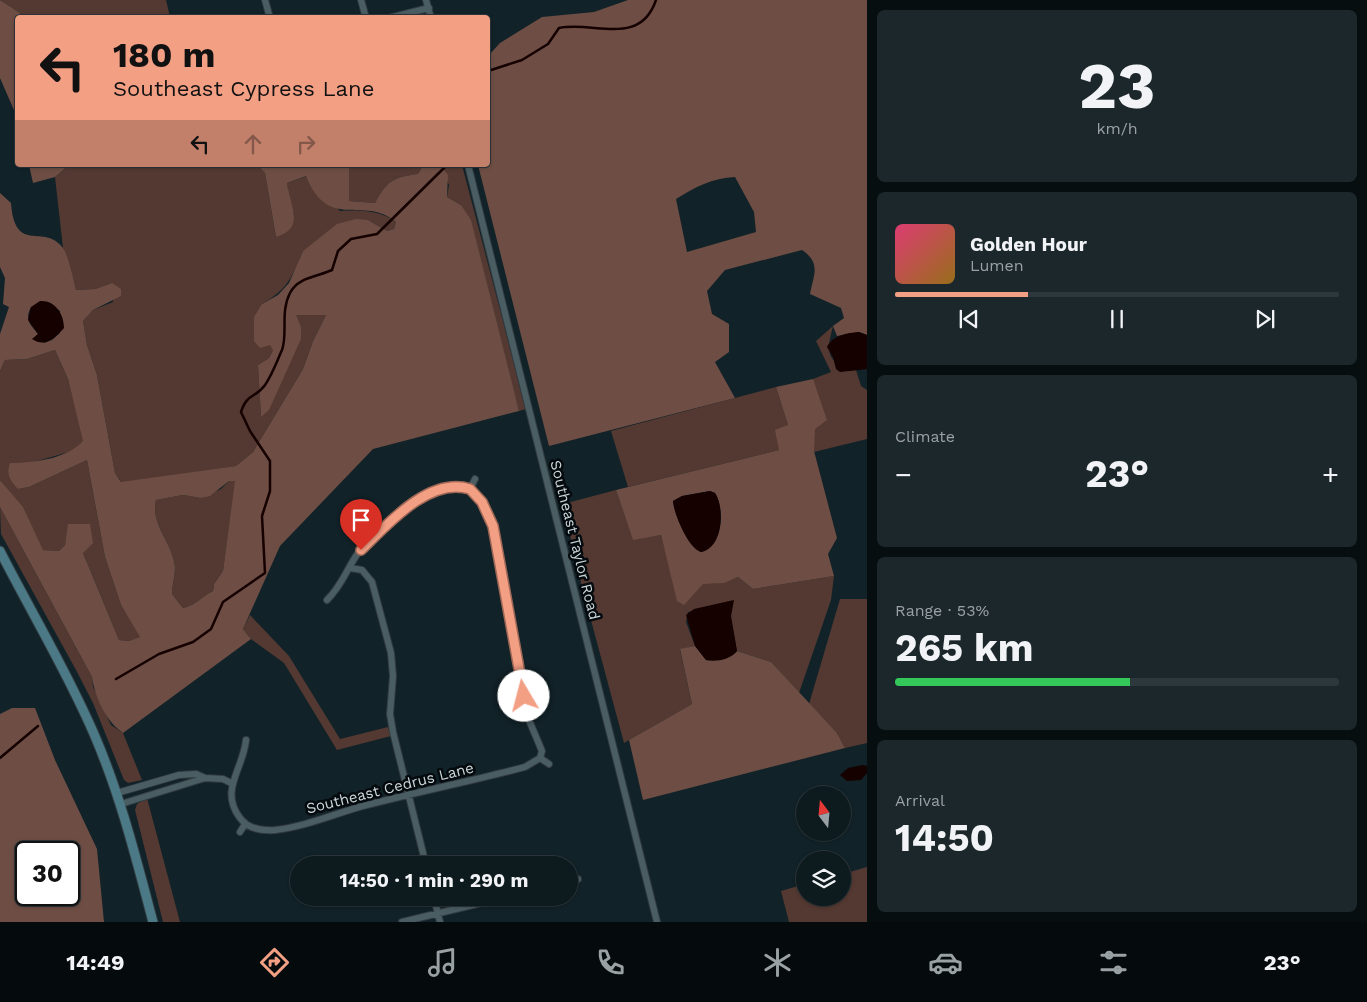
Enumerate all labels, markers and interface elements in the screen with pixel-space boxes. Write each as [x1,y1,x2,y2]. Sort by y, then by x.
text: 180 m [113,34,216,76]
icon: left [30,35,95,100]
text: 23 [1078,48,1156,124]
text: Southeast Cypress Lane [113,76,374,101]
text: km/h [1096,119,1138,138]
icon: left [186,130,214,158]
icon: ahead [239,130,267,158]
icon: right [292,130,320,158]
text: Golden Hour [970,233,1087,256]
text: Lumen [970,256,1024,275]
icon: previous [955,305,983,333]
icon: pause [1103,305,1131,333]
icon: next [1251,305,1279,333]
text: Climate [895,427,955,446]
text: 23° [1085,452,1149,496]
street label: Southeast Taylor Road [546,458,604,622]
text: − [895,458,912,491]
text: + [1322,458,1339,491]
pin [340,499,382,550]
icon: arrive [347,506,375,534]
text: Range · 53% [895,601,989,620]
text: 265 km [895,626,1033,670]
position arrow [497,669,549,721]
street label: Southeast Cedrus Lane [304,758,476,818]
north arrow [796,786,851,841]
map controls [796,786,851,906]
text: Arrival [895,791,945,810]
text: 14:50 [895,816,994,860]
speed limit sign: 30 [15,841,80,906]
button: layers [796,851,851,906]
text: 14:50 · 1 min · 290 m [340,869,528,892]
icon: directions [257,945,292,980]
icon: music [425,945,460,980]
icon: phone [593,945,628,980]
icon: climate [760,945,795,980]
icon: car [928,945,963,980]
icon: filters [1096,945,1131,980]
text: 14:49 [66,950,124,975]
text: 23° [1264,950,1301,975]

